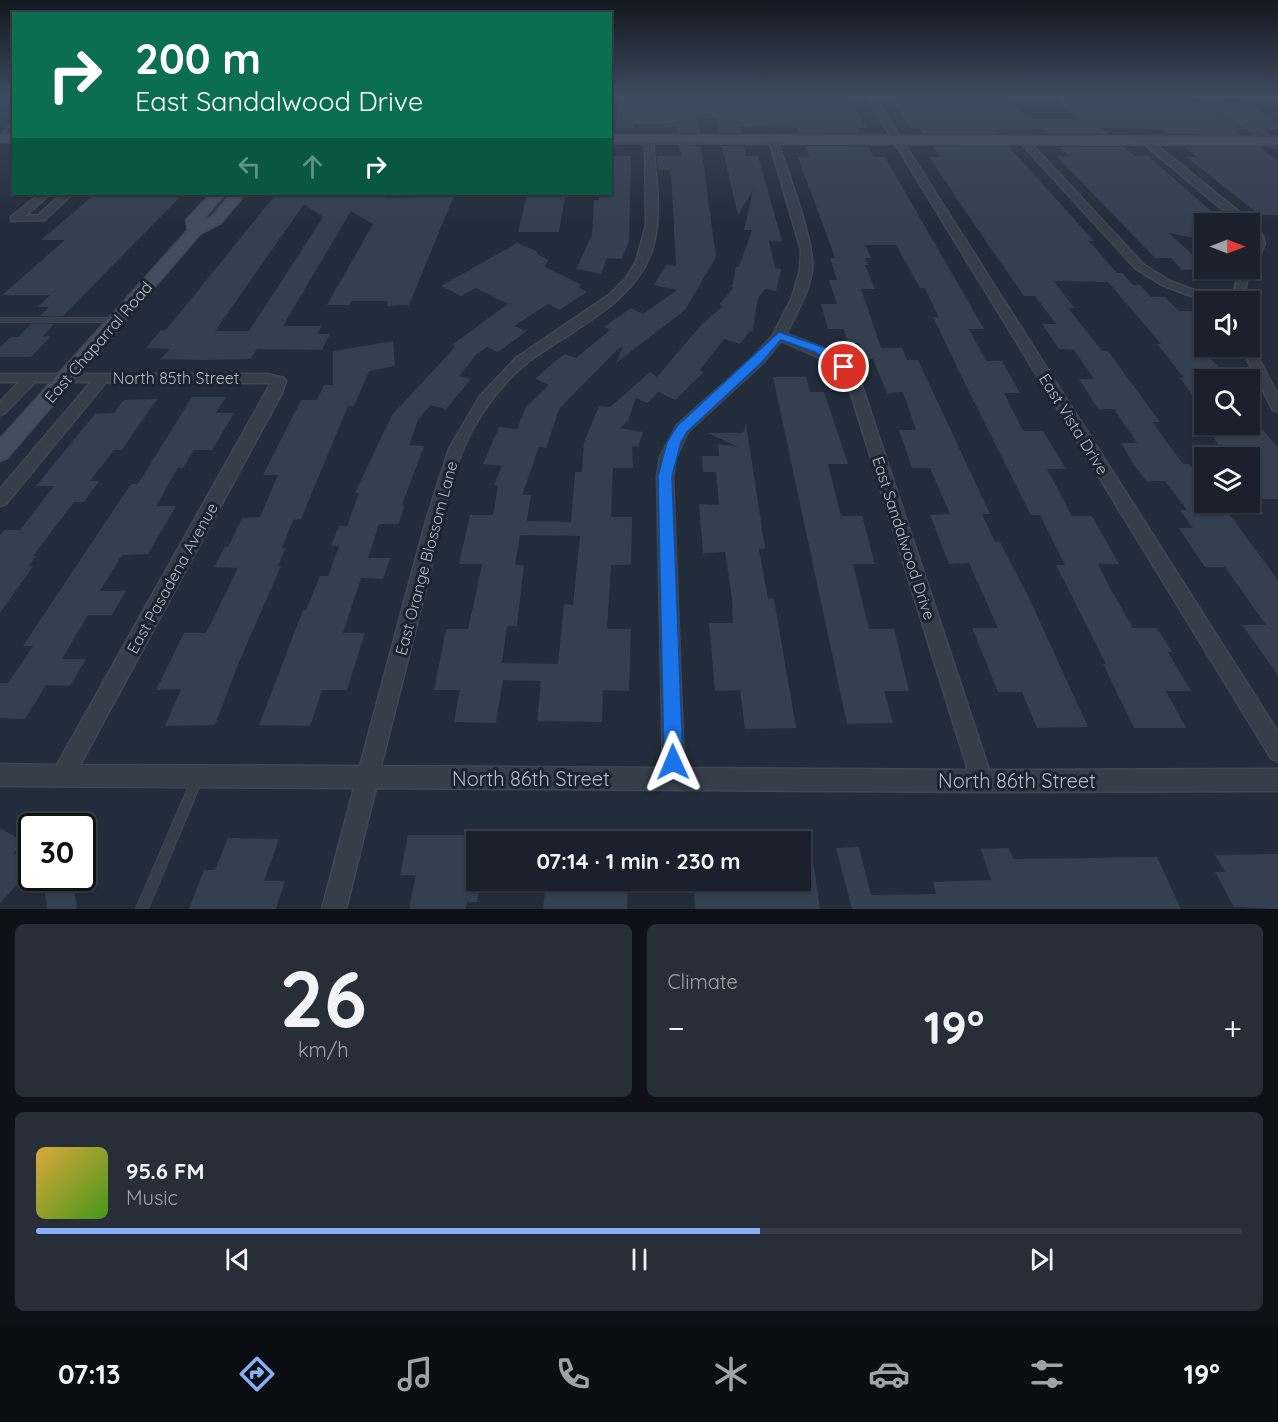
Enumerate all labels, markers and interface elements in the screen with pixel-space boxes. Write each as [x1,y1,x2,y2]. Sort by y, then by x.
text: 200 m [135,32,261,85]
icon: right [36,36,114,114]
text: East Sandalwood Drive [135,84,423,118]
icon: left [233,150,266,183]
icon: ahead [296,150,329,183]
icon: right [359,150,392,183]
north arrow [1194,213,1260,279]
map controls [1194,213,1260,513]
street label: East Chaparral Road [40,277,156,407]
button: sound [1194,291,1260,357]
pin [818,341,869,392]
icon: arrive [827,350,860,383]
street label: North 85th Street [113,368,239,388]
button: search [1194,369,1260,435]
street label: East Vista Drive [1035,370,1113,478]
button: layers [1194,447,1260,513]
street label: East Sandalwood Drive [868,454,940,622]
street label: East Orange Blossom Lane [390,459,462,657]
street label: East Pasadena Avenue [122,499,222,657]
position arrow [641,730,705,794]
street label: North 86th Street [452,766,610,791]
street label: North 86th Street [938,768,1096,793]
speed limit sign: 30 [18,813,96,891]
text: 07:14 · 1 min · 230 m [536,847,741,875]
text: 26 [279,949,367,1047]
text: Climate [668,969,738,994]
text: 19° [924,999,984,1055]
text: − [668,1007,685,1048]
text: + [1223,1007,1242,1048]
text: km/h [298,1037,349,1062]
text: 95.6 FM [126,1157,204,1185]
text: Music [126,1185,178,1210]
icon: previous [221,1243,254,1276]
icon: pause [623,1243,656,1276]
icon: next [1025,1243,1058,1276]
icon: directions [236,1353,278,1395]
icon: music [394,1353,436,1395]
icon: phone [552,1353,594,1395]
icon: climate [710,1353,752,1395]
icon: car [868,1353,910,1395]
icon: filters [1026,1353,1068,1395]
text: 07:13 [58,1357,121,1391]
text: 19° [1184,1357,1220,1391]

